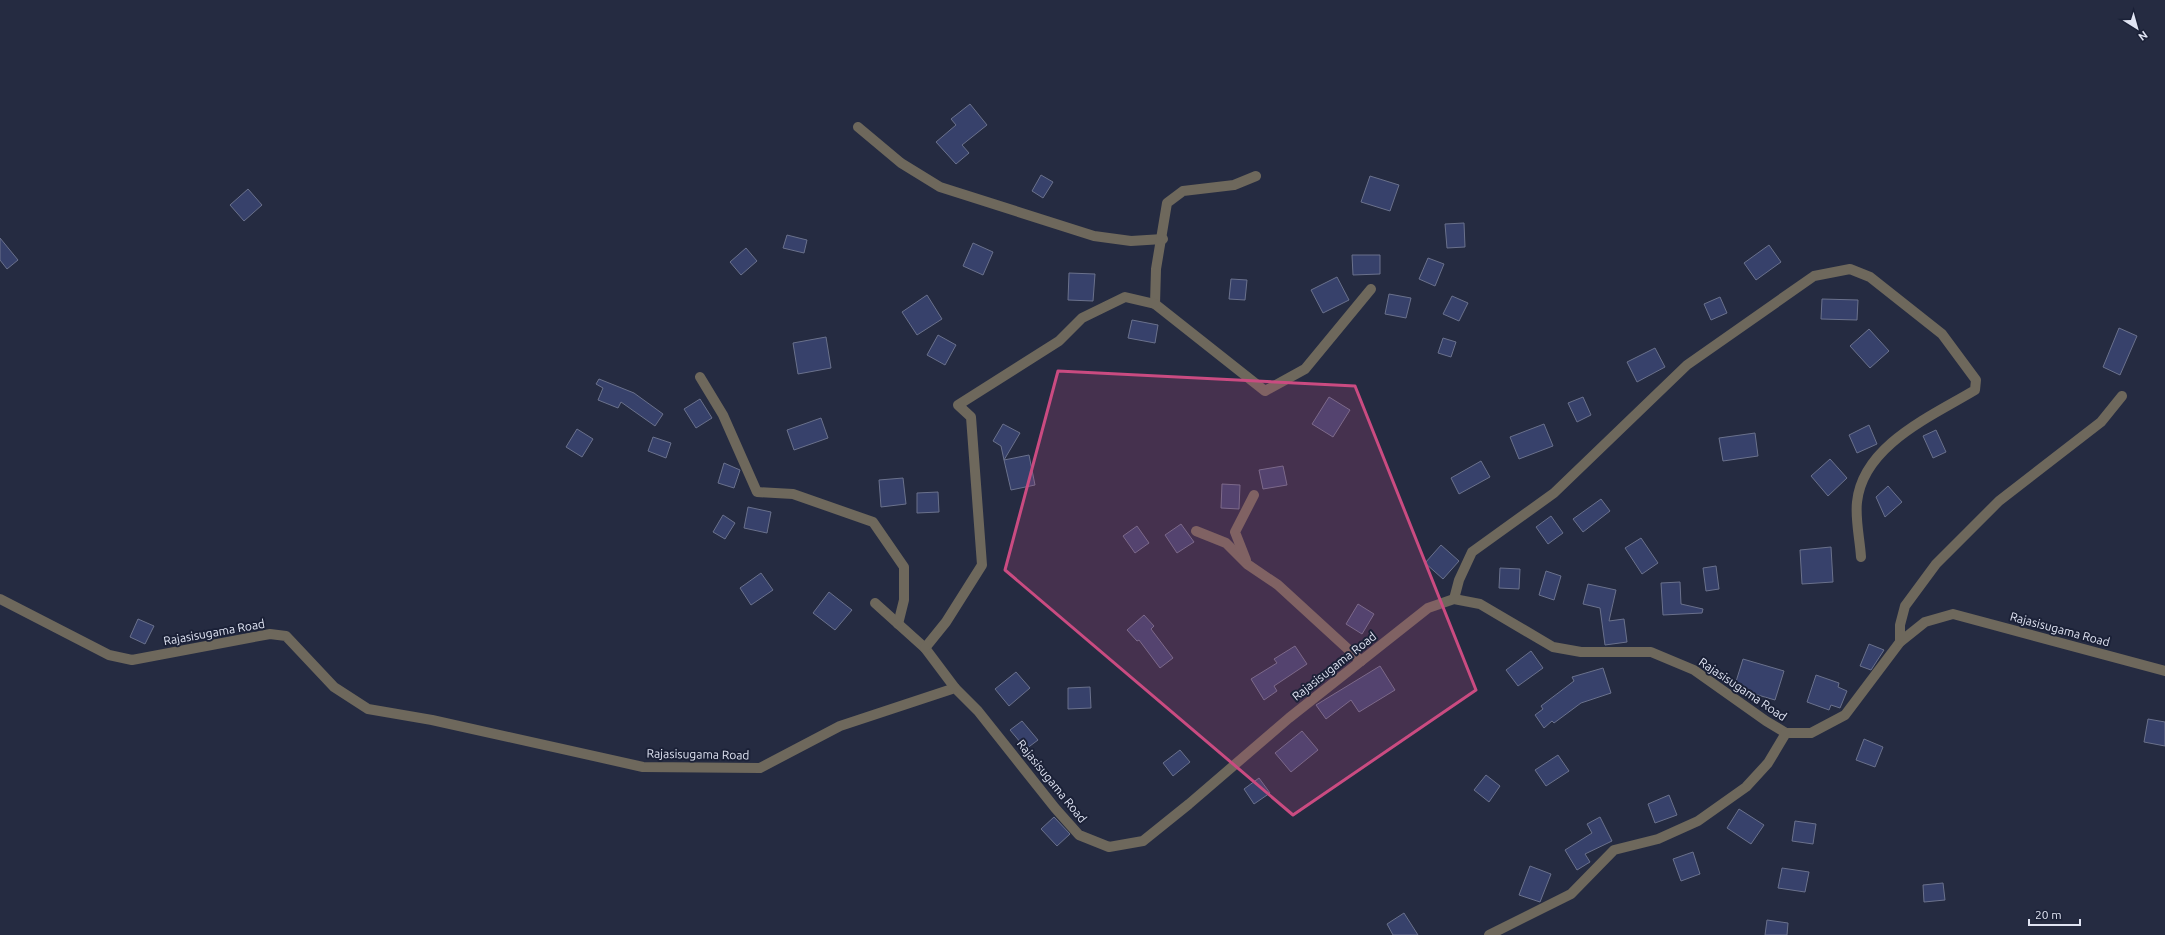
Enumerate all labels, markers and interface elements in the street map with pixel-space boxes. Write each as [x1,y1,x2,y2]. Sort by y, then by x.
north arrow [2117,8,2157,48]
text: N [2136,29,2150,43]
street label: Rajasisugama Road [2009,609,2111,649]
street label: Rajasisugama Road [162,617,266,647]
street label: Rajasisugama Road [1289,629,1379,703]
street label: Rajasisugama Road [1697,655,1789,723]
street label: Rajasisugama Road [1015,737,1089,825]
street label: Rajasisugama Road [646,747,750,761]
scale bar [2029,901,2080,927]
text: 20 m [2035,908,2062,921]

